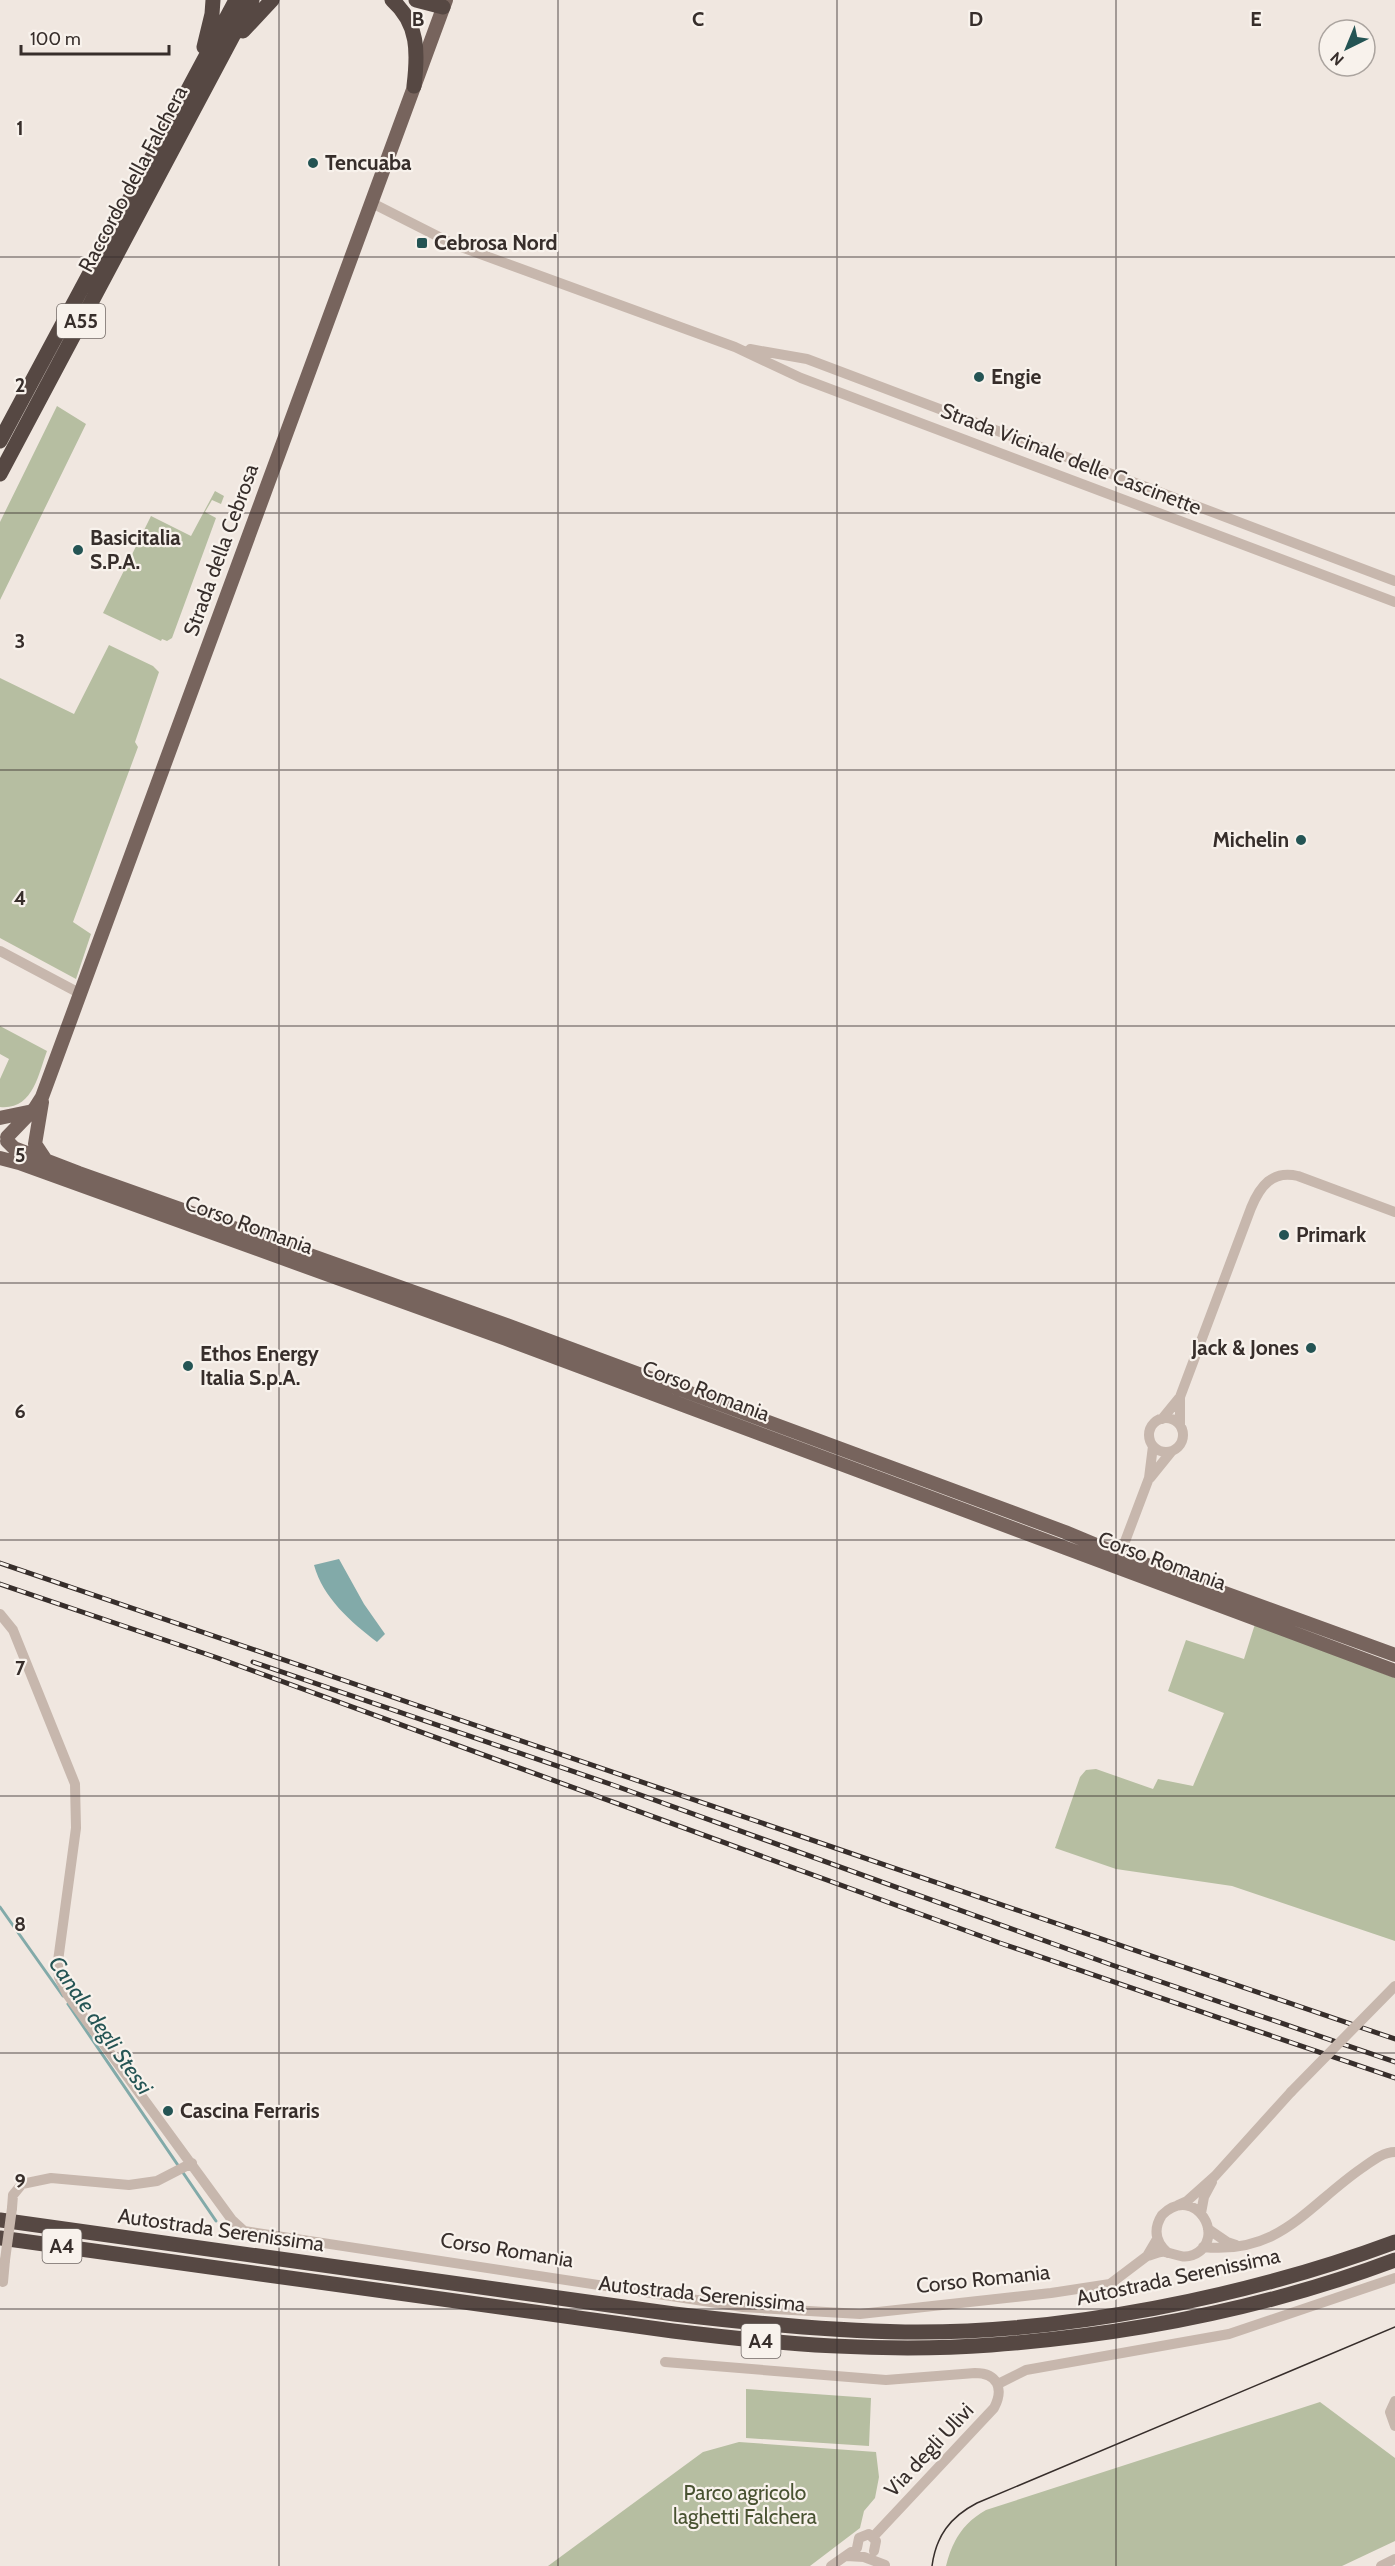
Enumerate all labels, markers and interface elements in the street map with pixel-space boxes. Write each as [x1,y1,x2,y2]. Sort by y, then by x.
text: B [412,7,424,31]
text: C [692,7,704,31]
text: D [969,7,983,31]
text: E [1250,7,1262,31]
scale bar [21,18,170,56]
north arrow [1317,18,1377,78]
text: 100 m [30,28,81,50]
text: N [1326,48,1348,69]
street label: Raccordo della Falchera [73,81,192,276]
text: 1 [16,116,24,140]
place label: Tencuaba [325,150,412,175]
marker: Tencuaba [306,156,320,170]
place label: Cebrosa Nord [434,230,557,255]
marker: Cebrosa Nord [415,236,429,250]
road number: A55 [57,304,105,338]
place label: Engie [991,364,1041,389]
marker: Engie [972,370,986,384]
text: 2 [15,373,25,397]
street label: Strada Vicinale delle Cascinette [937,397,1205,520]
street label: Strada della Cebrosa [178,461,263,639]
place label: Basicitalia S.P.A. [90,525,181,574]
marker: Basicitalia S.P.A. [71,543,85,557]
text: 3 [15,629,25,653]
place label: Michelin [1213,827,1289,852]
marker: Michelin [1294,833,1308,847]
text: 4 [14,886,26,910]
text: 5 [15,1143,25,1167]
street label: Corso Romania [182,1190,317,1259]
place label: Primark [1296,1222,1367,1247]
marker: Primark [1277,1228,1291,1242]
place label: Jack & Jones [1191,1335,1299,1360]
place label: Ethos Energy Italia S.p.A. [200,1341,320,1390]
marker: Jack & Jones [1304,1341,1318,1355]
street label: Corso Romania [639,1355,773,1426]
marker: Ethos Energy Italia S.p.A. [181,1359,195,1373]
text: 6 [14,1399,26,1423]
street label: Corso Romania [1095,1526,1230,1595]
text: 7 [15,1656,26,1680]
text: 8 [14,1912,26,1936]
water label: Canale degli Stessi [43,1951,159,2100]
place label: Cascina Ferraris [180,2098,320,2123]
marker: Cascina Ferraris [161,2104,175,2118]
text: 9 [14,2169,26,2193]
street label: Autostrada Serenissima [116,2203,326,2256]
street label: Corso Romania [439,2227,575,2272]
road number: A4 [42,2229,82,2263]
street label: Autostrada Serenissima [1074,2243,1282,2310]
street label: Corso Romania [915,2259,1051,2298]
street label: Autostrada Serenissima [597,2270,807,2317]
road number: A4 [742,2324,780,2358]
street label: Via degli Ulivi [879,2398,978,2502]
park label: Parco agricolo laghetti Falchera [673,2480,817,2529]

